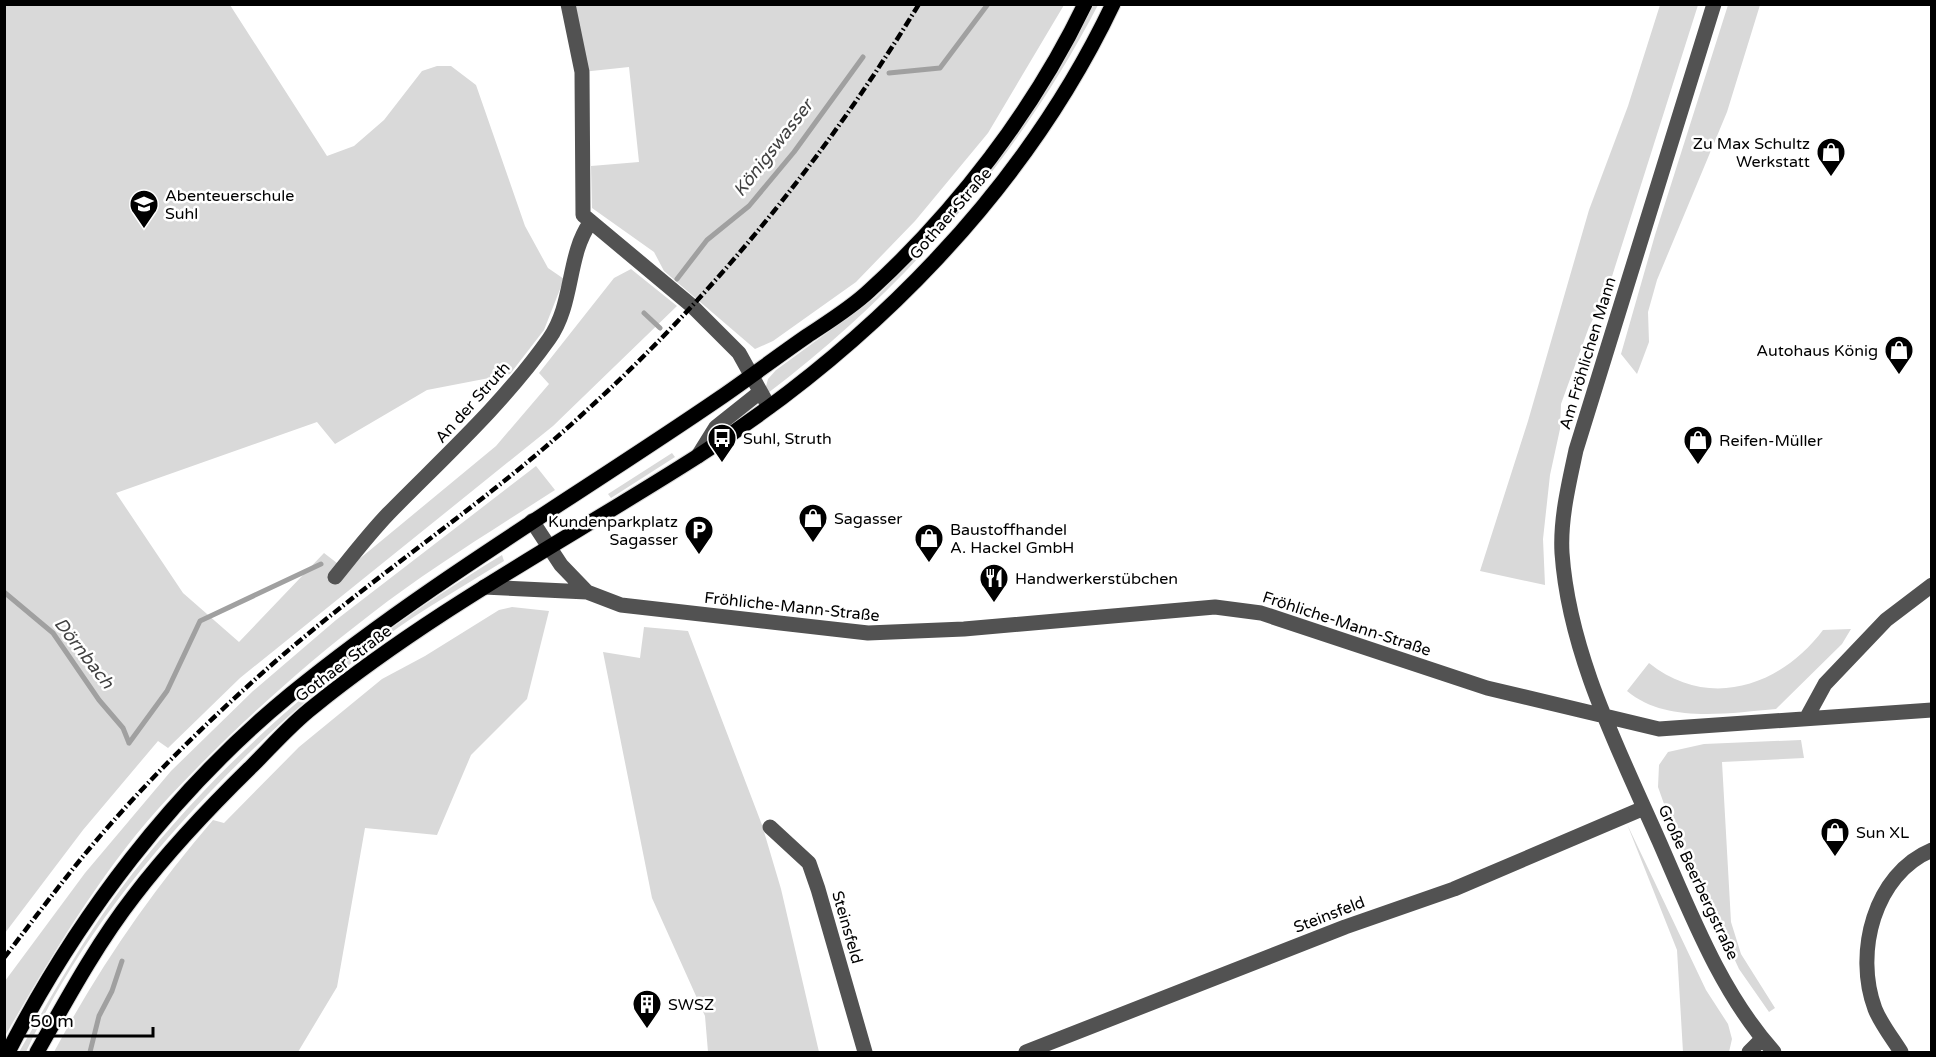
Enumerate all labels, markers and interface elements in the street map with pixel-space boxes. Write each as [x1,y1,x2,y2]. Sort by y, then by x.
water label: Königswasser [728,93,819,201]
place label: Zu Max Schultz Werkstatt [1693,134,1810,172]
shop icon: Zu Max Schultz Werkstatt [1815,136,1847,178]
street label: Gothaer Straße [905,164,996,264]
place label: Abenteuerschule Suhl [165,186,294,224]
school or university icon: Abenteuerschule Suhl [128,188,160,230]
street label: Am Fröhlichen Mann [1555,275,1621,432]
shop icon: Autohaus König [1883,334,1915,376]
place label: Autohaus König [1756,341,1878,361]
street label: An der Struth [431,358,514,447]
bus stop icon: Suhl, Struth [706,422,738,464]
shop icon: Reifen-Müller [1682,424,1714,466]
place label: Suhl, Struth [743,429,832,449]
place label: Reifen-Müller [1719,431,1823,451]
shop icon: Sagasser [797,502,829,544]
place label: Sagasser [834,509,903,529]
place label: Kundenparkplatz Sagasser [548,512,679,550]
parking icon: Kundenparkplatz Sagasser [683,514,715,556]
place label: Baustoffhandel A. Hackel GmbH [950,520,1074,558]
shop icon: Baustoffhandel A. Hackel GmbH [913,522,945,564]
restaurant icon: Handwerkerstübchen [978,562,1010,604]
place label: Handwerkerstübchen [1015,569,1178,589]
street label: Fröhliche-Mann-Straße [1260,587,1434,661]
street label: Fröhliche-Mann-Straße [703,588,881,626]
water label: Dörnbach [49,613,119,694]
street label: Gothaer Straße [291,621,396,707]
street label: Große Beerbergstraße [1653,802,1743,963]
shop icon: Sun XL [1819,816,1851,858]
place label: Sun XL [1856,823,1909,843]
street label: Steinsfeld [827,889,867,966]
street label: Steinsfeld [1291,892,1368,938]
building icon: SWSZ [631,988,663,1030]
place label: SWSZ [668,995,714,1015]
scale bar [21,1000,153,1038]
text: 50 m [30,1010,74,1032]

